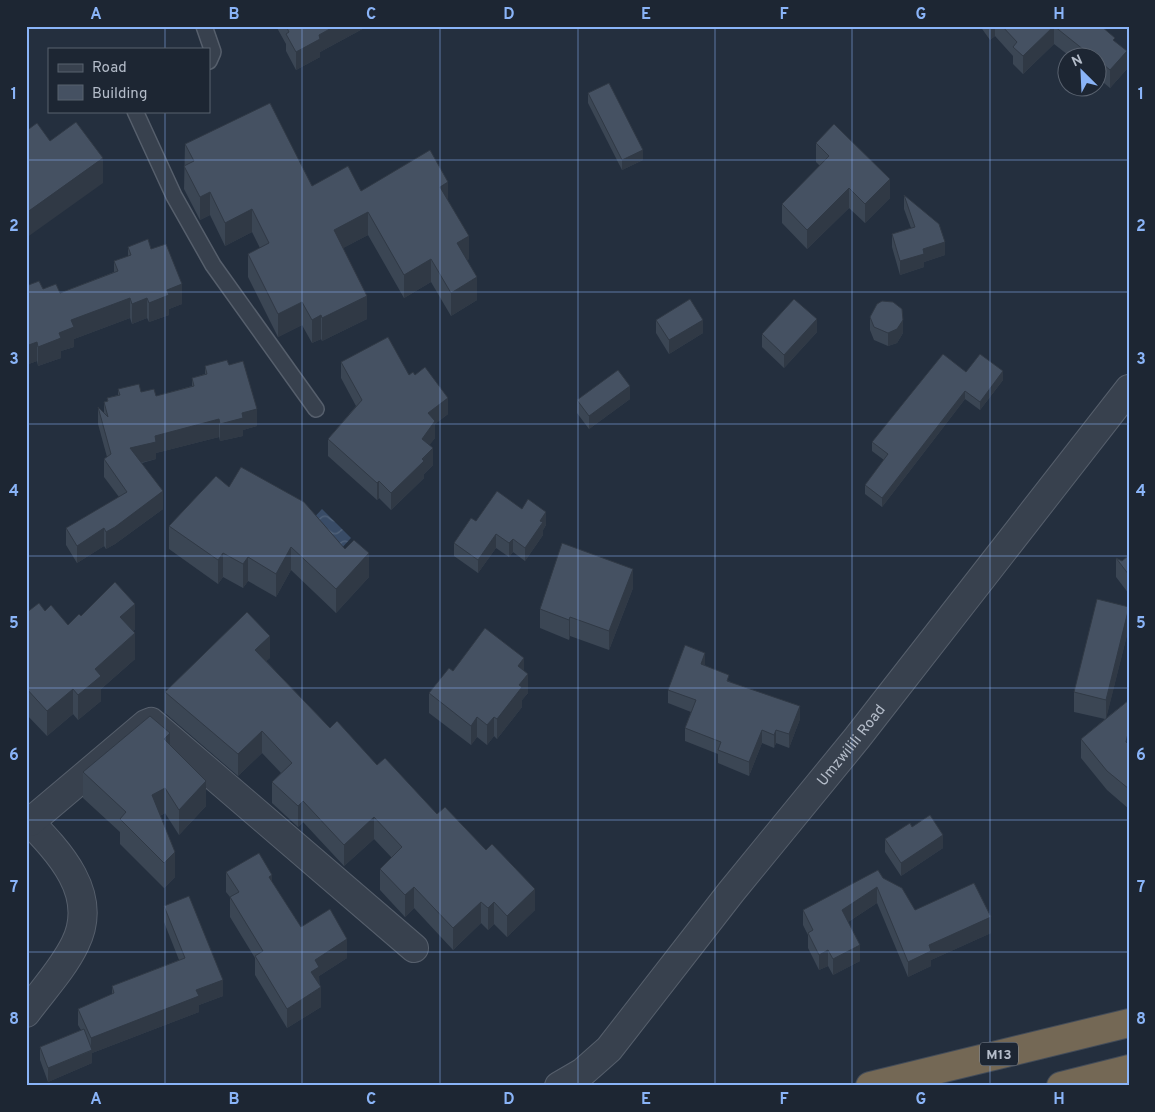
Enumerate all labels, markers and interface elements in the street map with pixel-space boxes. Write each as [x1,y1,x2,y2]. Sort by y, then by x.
text: A [90,5,102,25]
text: B [228,5,240,25]
text: C [366,5,376,25]
text: D [503,5,515,25]
text: E [641,5,651,25]
text: F [779,5,789,25]
text: G [916,5,926,25]
text: H [1053,5,1065,25]
legend [48,48,210,112]
north arrow [1058,48,1108,98]
text: N [1069,52,1085,71]
text: Road [92,59,127,78]
text: 1 [11,85,17,105]
text: Building [92,85,147,104]
text: 1 [1138,85,1144,105]
text: 2 [9,217,19,237]
text: 2 [1136,217,1146,237]
text: 3 [9,350,19,370]
text: 3 [1136,350,1146,370]
text: 4 [9,482,19,502]
text: 4 [1136,482,1146,502]
text: 5 [9,614,19,634]
text: 5 [1136,614,1146,634]
street label: Umzwilili Road [814,701,890,790]
text: 6 [9,746,19,766]
text: 6 [1136,746,1146,766]
text: 7 [10,878,18,898]
text: 7 [1137,878,1145,898]
text: 8 [9,1010,19,1030]
text: 8 [1136,1010,1146,1030]
road number: M13 [980,1042,1018,1066]
text: A [90,1090,102,1110]
text: B [228,1090,240,1110]
text: C [366,1090,376,1110]
text: D [503,1090,515,1110]
text: E [641,1090,651,1110]
text: F [779,1090,789,1110]
text: G [916,1090,926,1110]
text: H [1053,1090,1065,1110]

